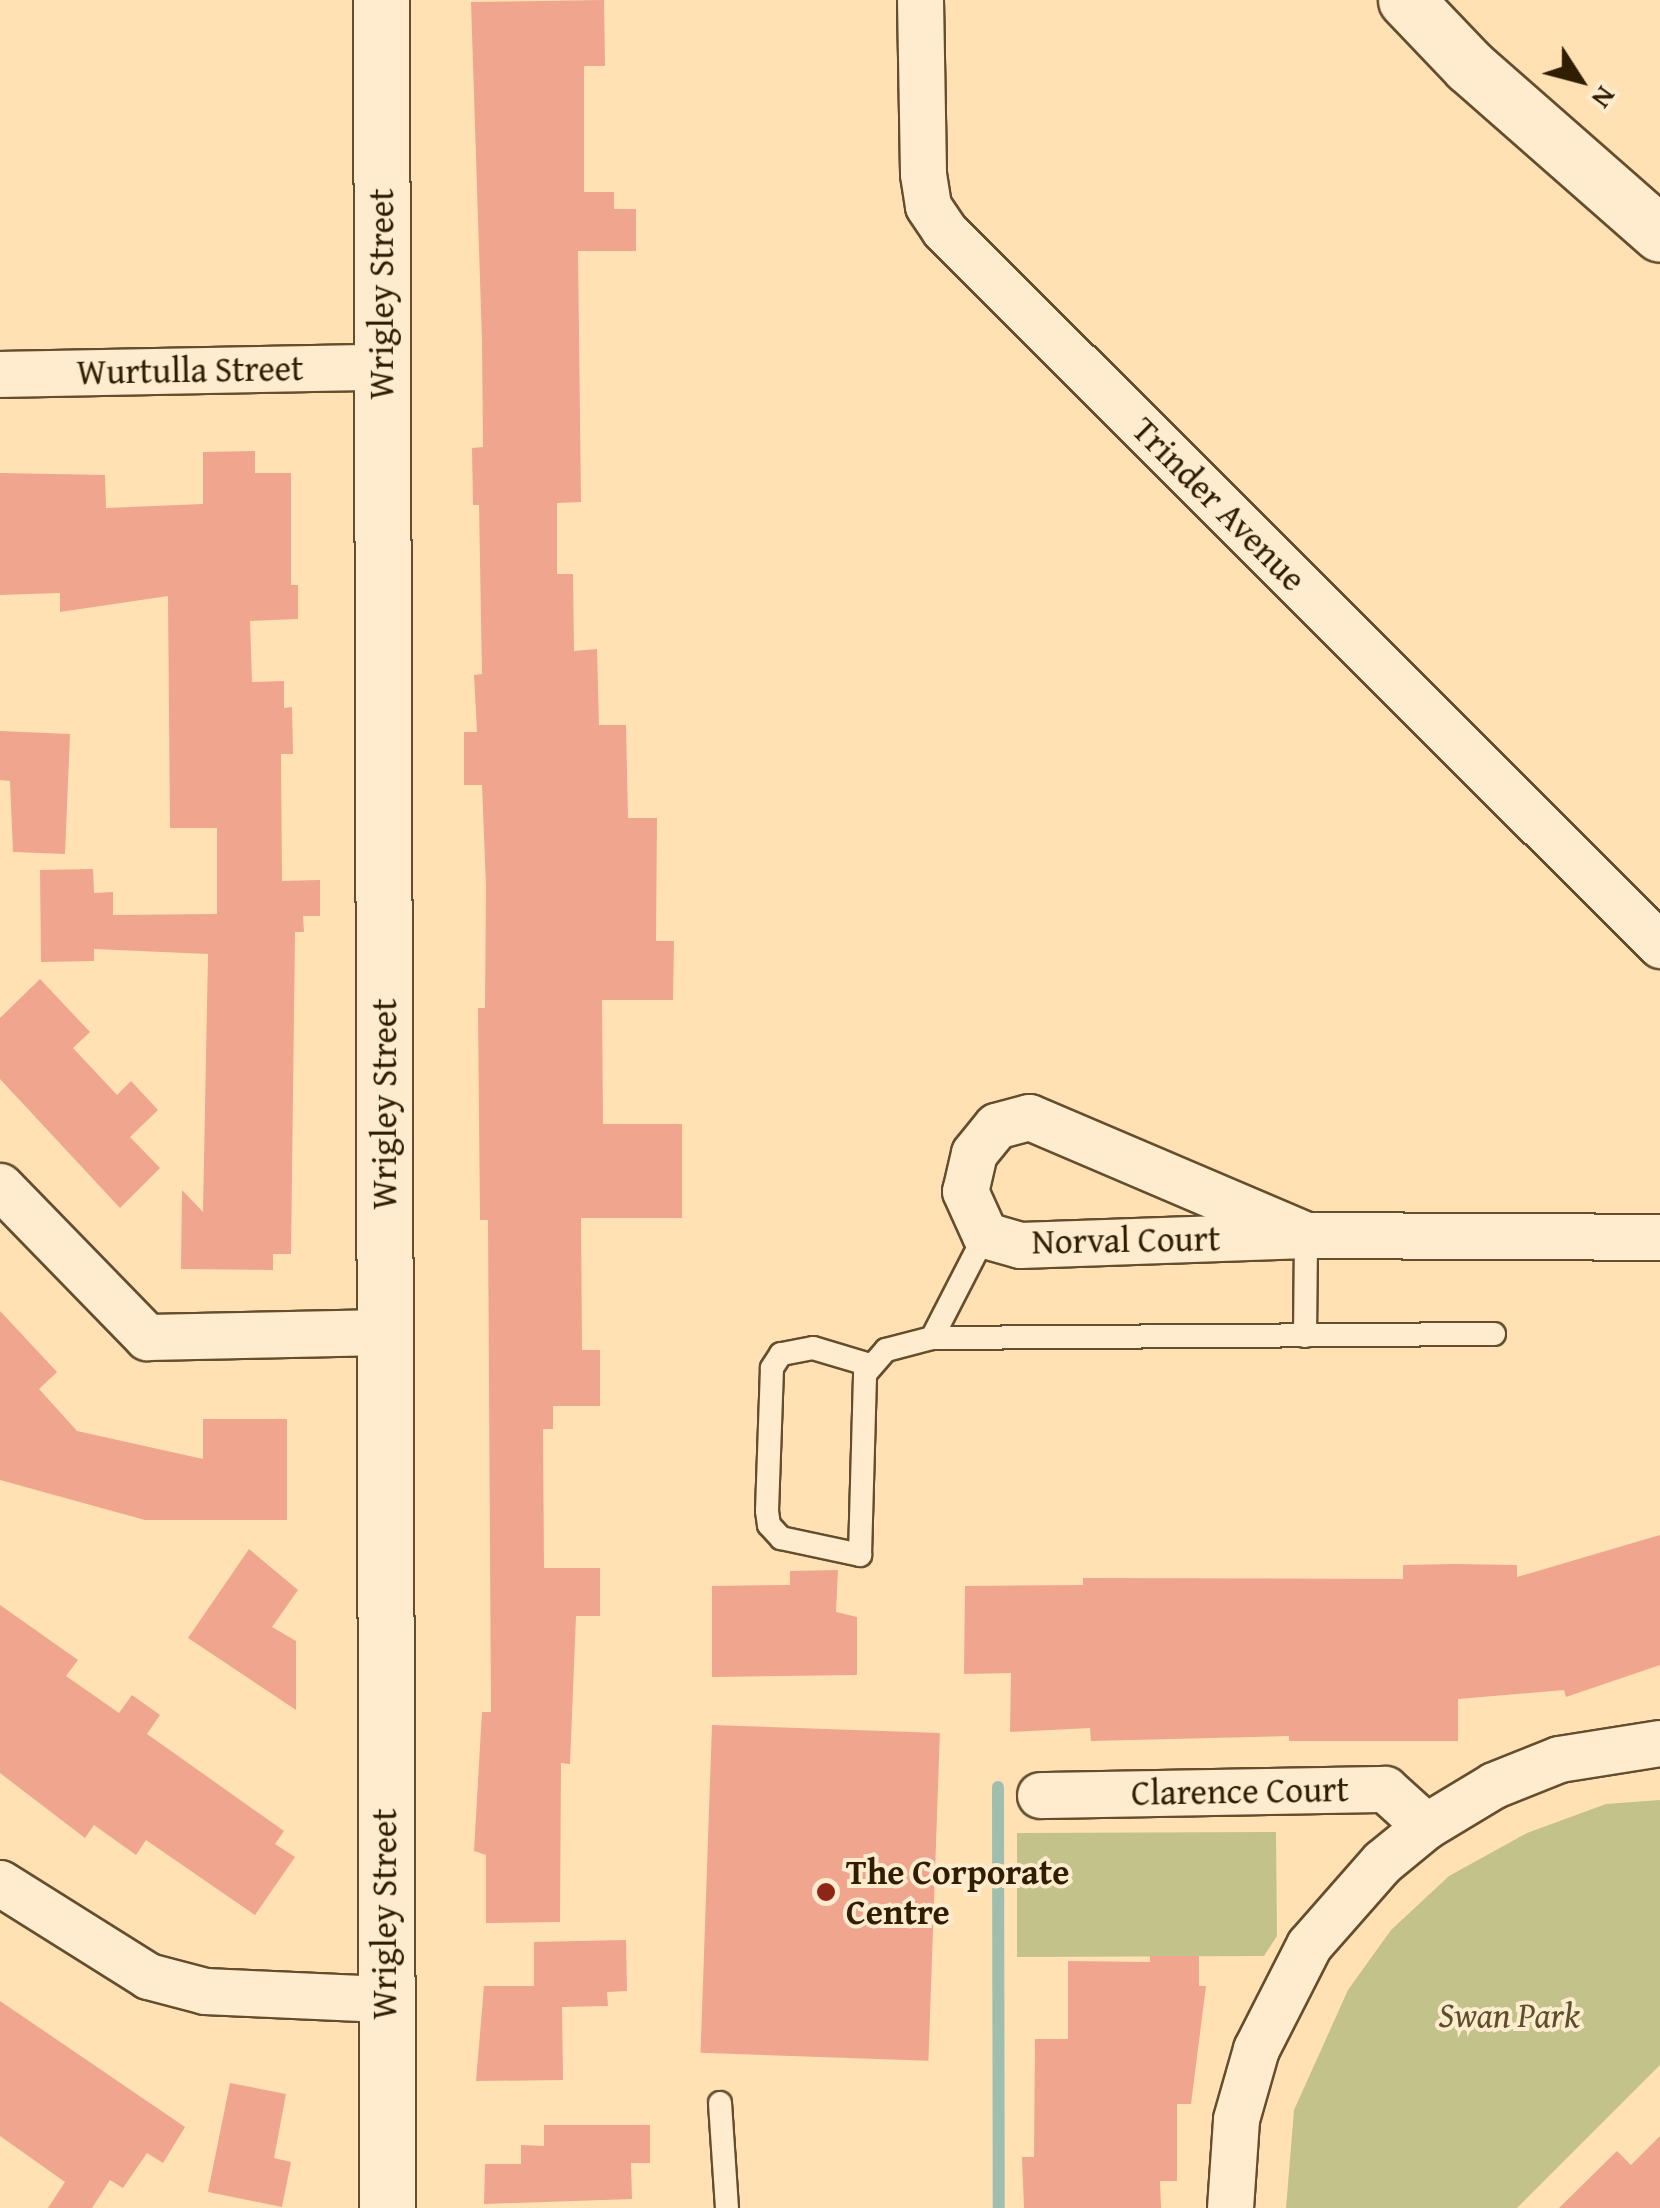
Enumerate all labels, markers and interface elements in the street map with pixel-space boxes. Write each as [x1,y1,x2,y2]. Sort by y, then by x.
north arrow [1530,30,1630,130]
text: N [1583,78,1627,118]
street label: Wrigley Street [360,188,402,400]
street label: Wurtulla Street [76,347,304,393]
street label: Trinder Avenue [1123,408,1315,600]
street label: Wrigley Street [363,998,405,1210]
street label: Norval Court [1031,1217,1221,1263]
street label: Clarence Court [1131,1768,1349,1814]
street label: Wrigley Street [363,1808,405,2020]
place label: The Corporate Centre [846,1851,1069,1933]
marker: The Corporate Centre [815,1881,837,1903]
park label: Swan Park [1438,1994,1580,2036]

